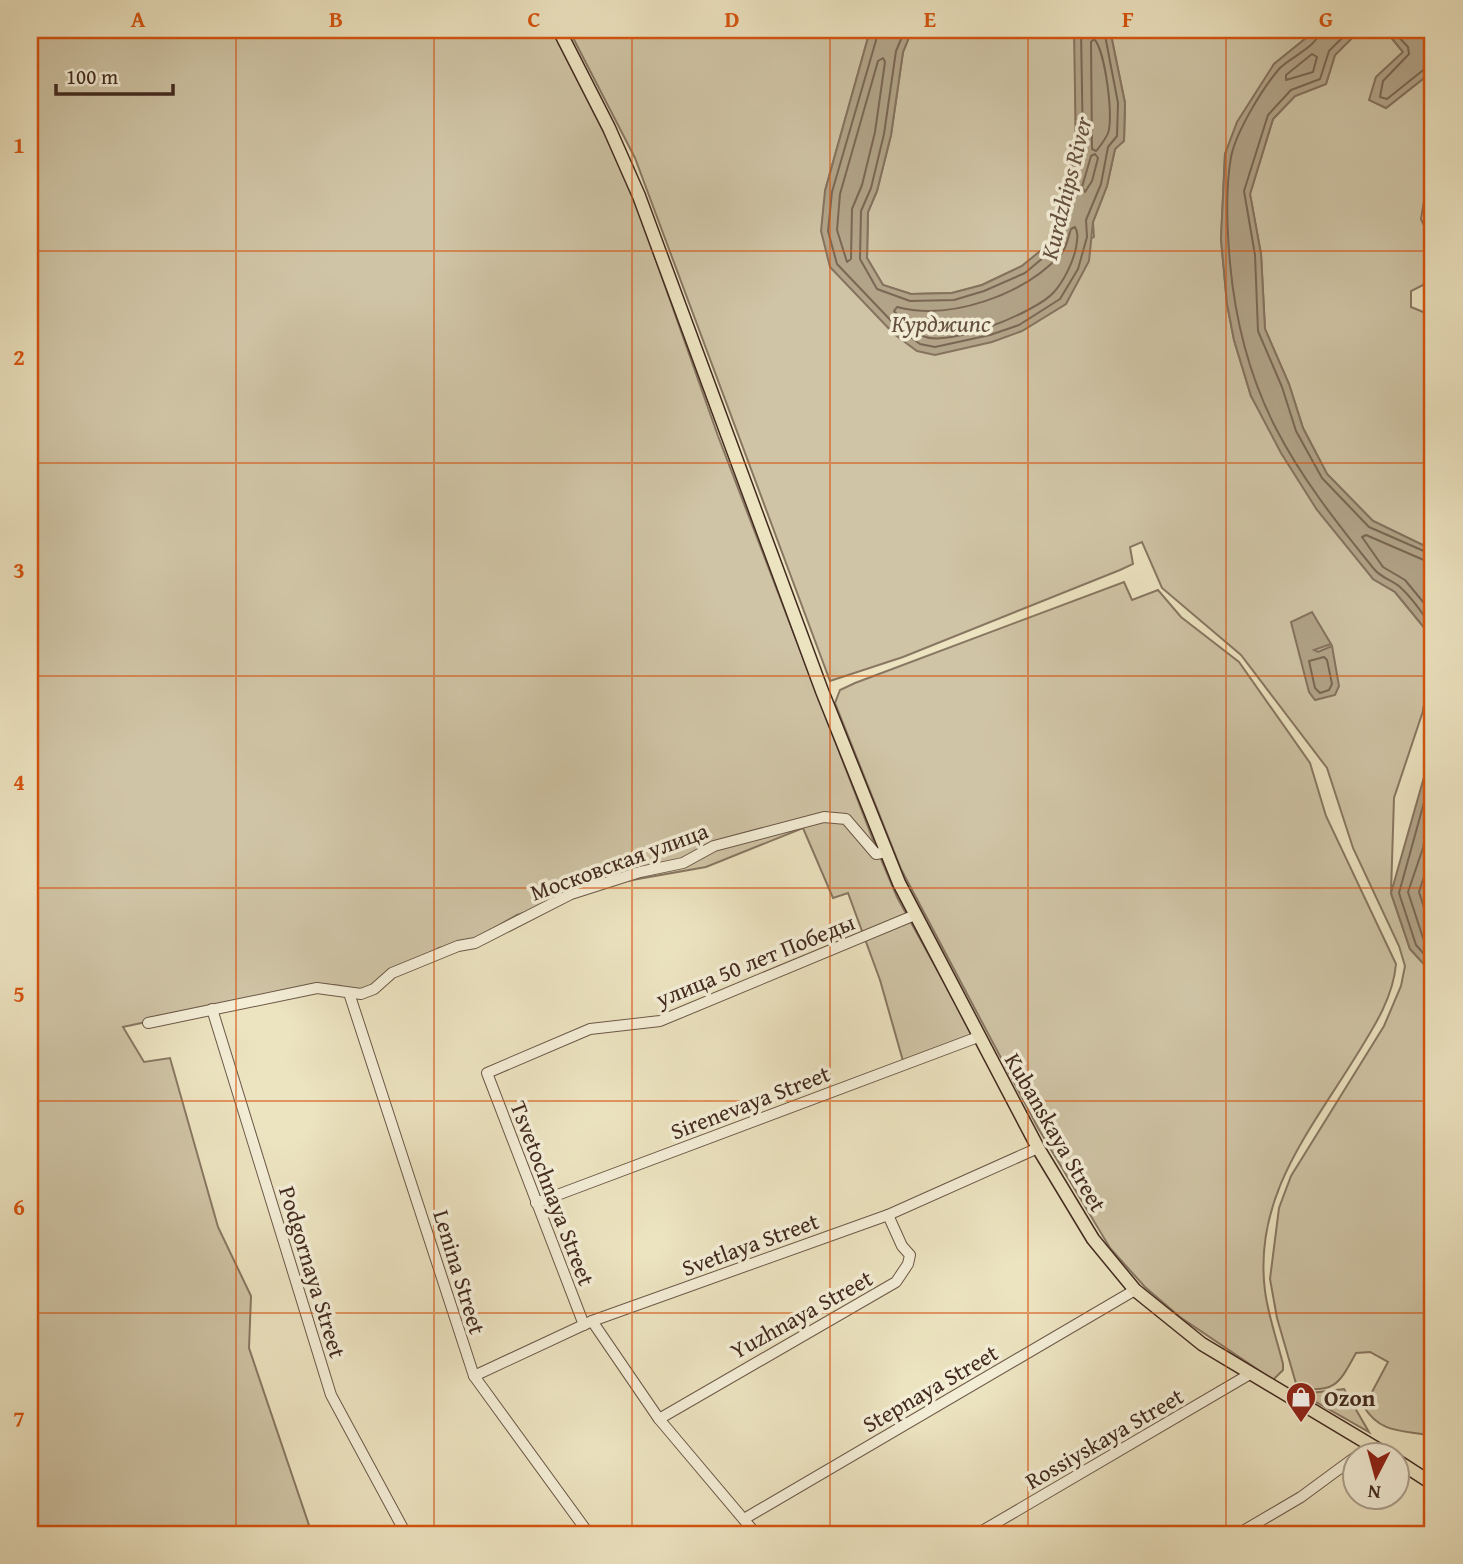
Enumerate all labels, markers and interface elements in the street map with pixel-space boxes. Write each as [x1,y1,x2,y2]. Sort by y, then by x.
text: A [131,2,146,35]
text: B [329,2,343,35]
text: C [527,2,541,35]
text: D [725,2,740,35]
text: E [924,2,936,35]
text: F [1122,2,1134,35]
text: G [1319,2,1333,35]
scale bar [56,52,173,96]
text: 100 m [66,61,118,92]
water label: Kurdzhips River [1031,112,1101,264]
text: 1 [13,128,25,161]
water label: Курджипс [891,306,991,341]
text: 2 [13,340,25,373]
text: 3 [13,553,25,586]
text: 4 [13,765,25,798]
street label: Московская улица [526,814,713,908]
street label: улица 50 лет Победы [650,905,859,1015]
text: 5 [13,977,25,1010]
street label: Kubanskaya Street [997,1046,1115,1218]
street label: Sirenevaya Street [665,1056,835,1148]
street label: Tsvetochnaya Street [503,1096,603,1290]
street label: Podgornaya Street [271,1182,355,1362]
text: 6 [13,1190,25,1223]
street label: Svetlaya Street [677,1204,823,1284]
street label: Lenina Street [425,1206,495,1338]
street label: Yuzhnaya Street [724,1261,878,1367]
street label: Stepnaya Street [856,1336,1004,1440]
street label: Rossiyskaya Street [1019,1379,1189,1497]
shop icon: Ozon [1284,1380,1318,1424]
place label: Ozon [1324,1381,1376,1414]
text: 7 [13,1402,25,1435]
north arrow [1340,1442,1410,1512]
text: N [1366,1478,1382,1507]

